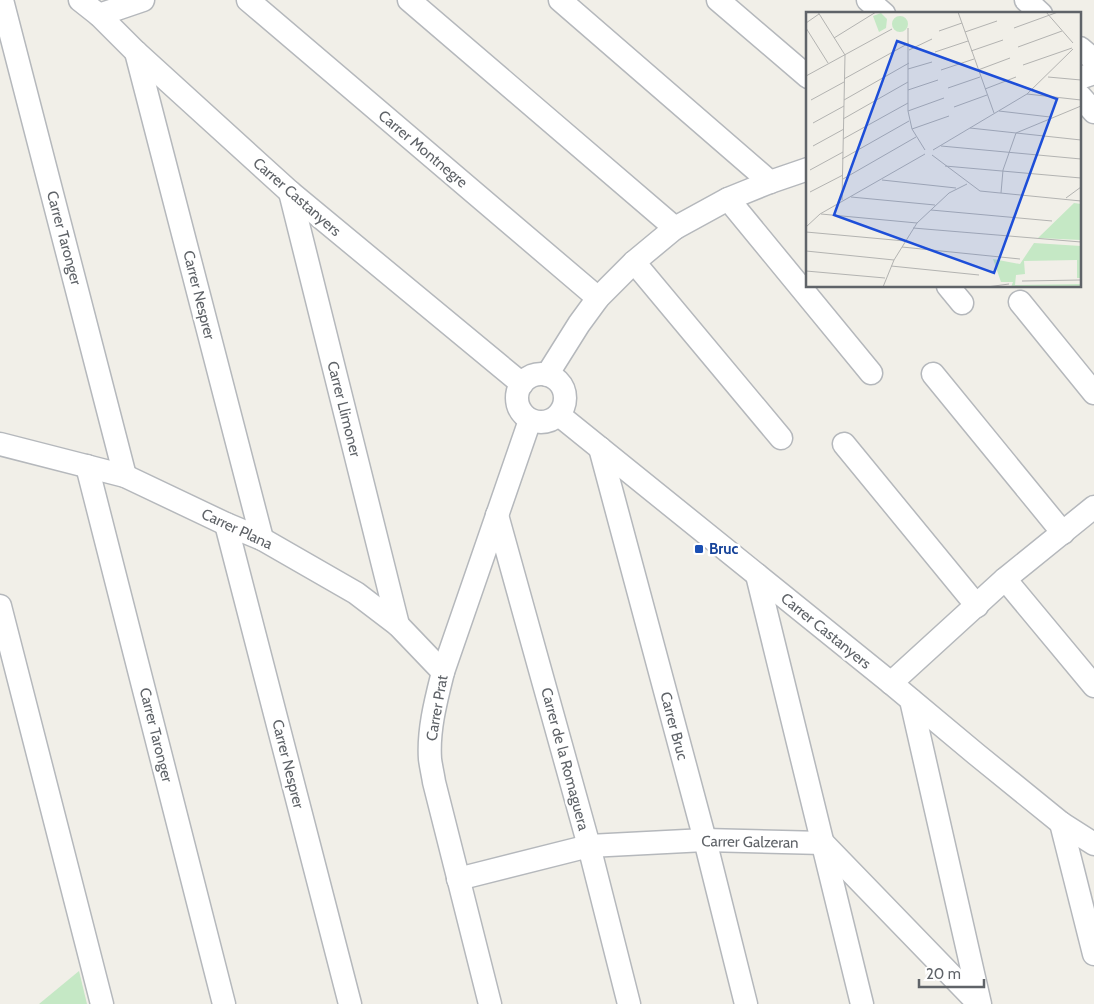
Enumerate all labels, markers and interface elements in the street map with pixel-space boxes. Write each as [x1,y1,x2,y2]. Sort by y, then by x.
inset map [806,12,1082,288]
street label: Carrer Montnegre [375,106,471,192]
street label: Carrer Castanyers [249,154,345,240]
street label: Carrer Taronger [43,189,85,287]
street label: Carrer Nesprer [179,249,219,342]
street label: Carrer Llimoner [323,359,365,459]
street label: Carrer Plana [199,505,276,554]
place label: Bruc [709,540,739,558]
marker: Bruc [693,543,705,555]
street label: Carrer Castanyers [777,589,875,673]
street label: Carrer Prat [422,674,452,742]
street label: Carrer Taronger [136,686,177,784]
street label: Carrer de la Romaguera [537,686,593,833]
street label: Carrer Bruc [656,690,692,762]
street label: Carrer Nesprer [268,718,308,811]
street label: Carrer Galzeran [701,832,799,852]
scale bar [919,956,984,988]
text: 20 m [926,965,961,983]

